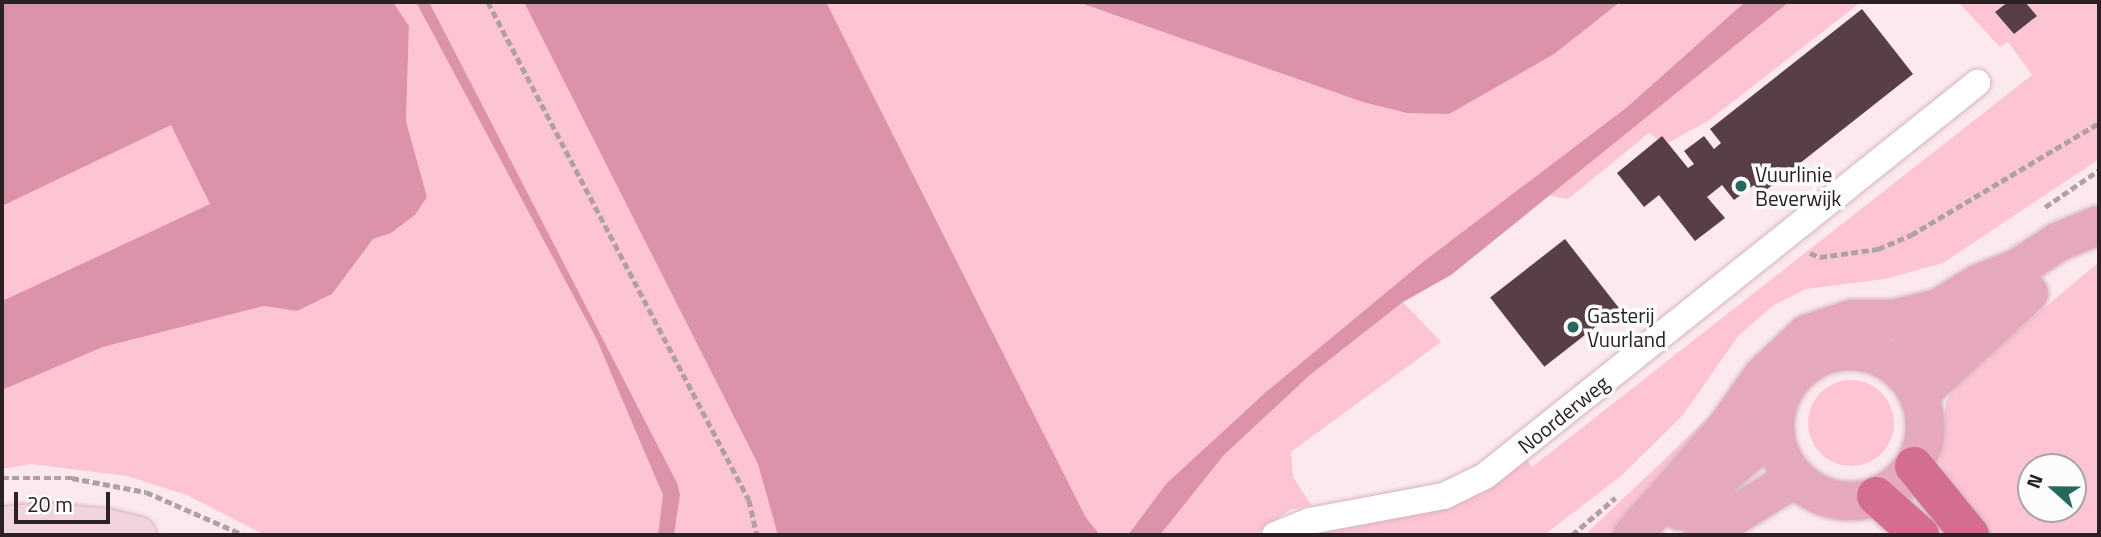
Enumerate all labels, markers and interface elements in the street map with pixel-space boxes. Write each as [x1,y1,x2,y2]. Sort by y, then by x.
place label: Vuurlinie Beverwijk [1755,161,1841,211]
marker: Vuurlinie Beverwijk [1733,178,1749,194]
place label: Gasterij Vuurland [1587,302,1666,352]
marker: Gasterij Vuurland [1565,319,1581,335]
street label: Noorderweg [1513,370,1613,458]
north arrow [2017,453,2087,523]
text: N [2018,470,2050,492]
scale bar [18,477,114,522]
text: 20 m [27,488,73,520]

